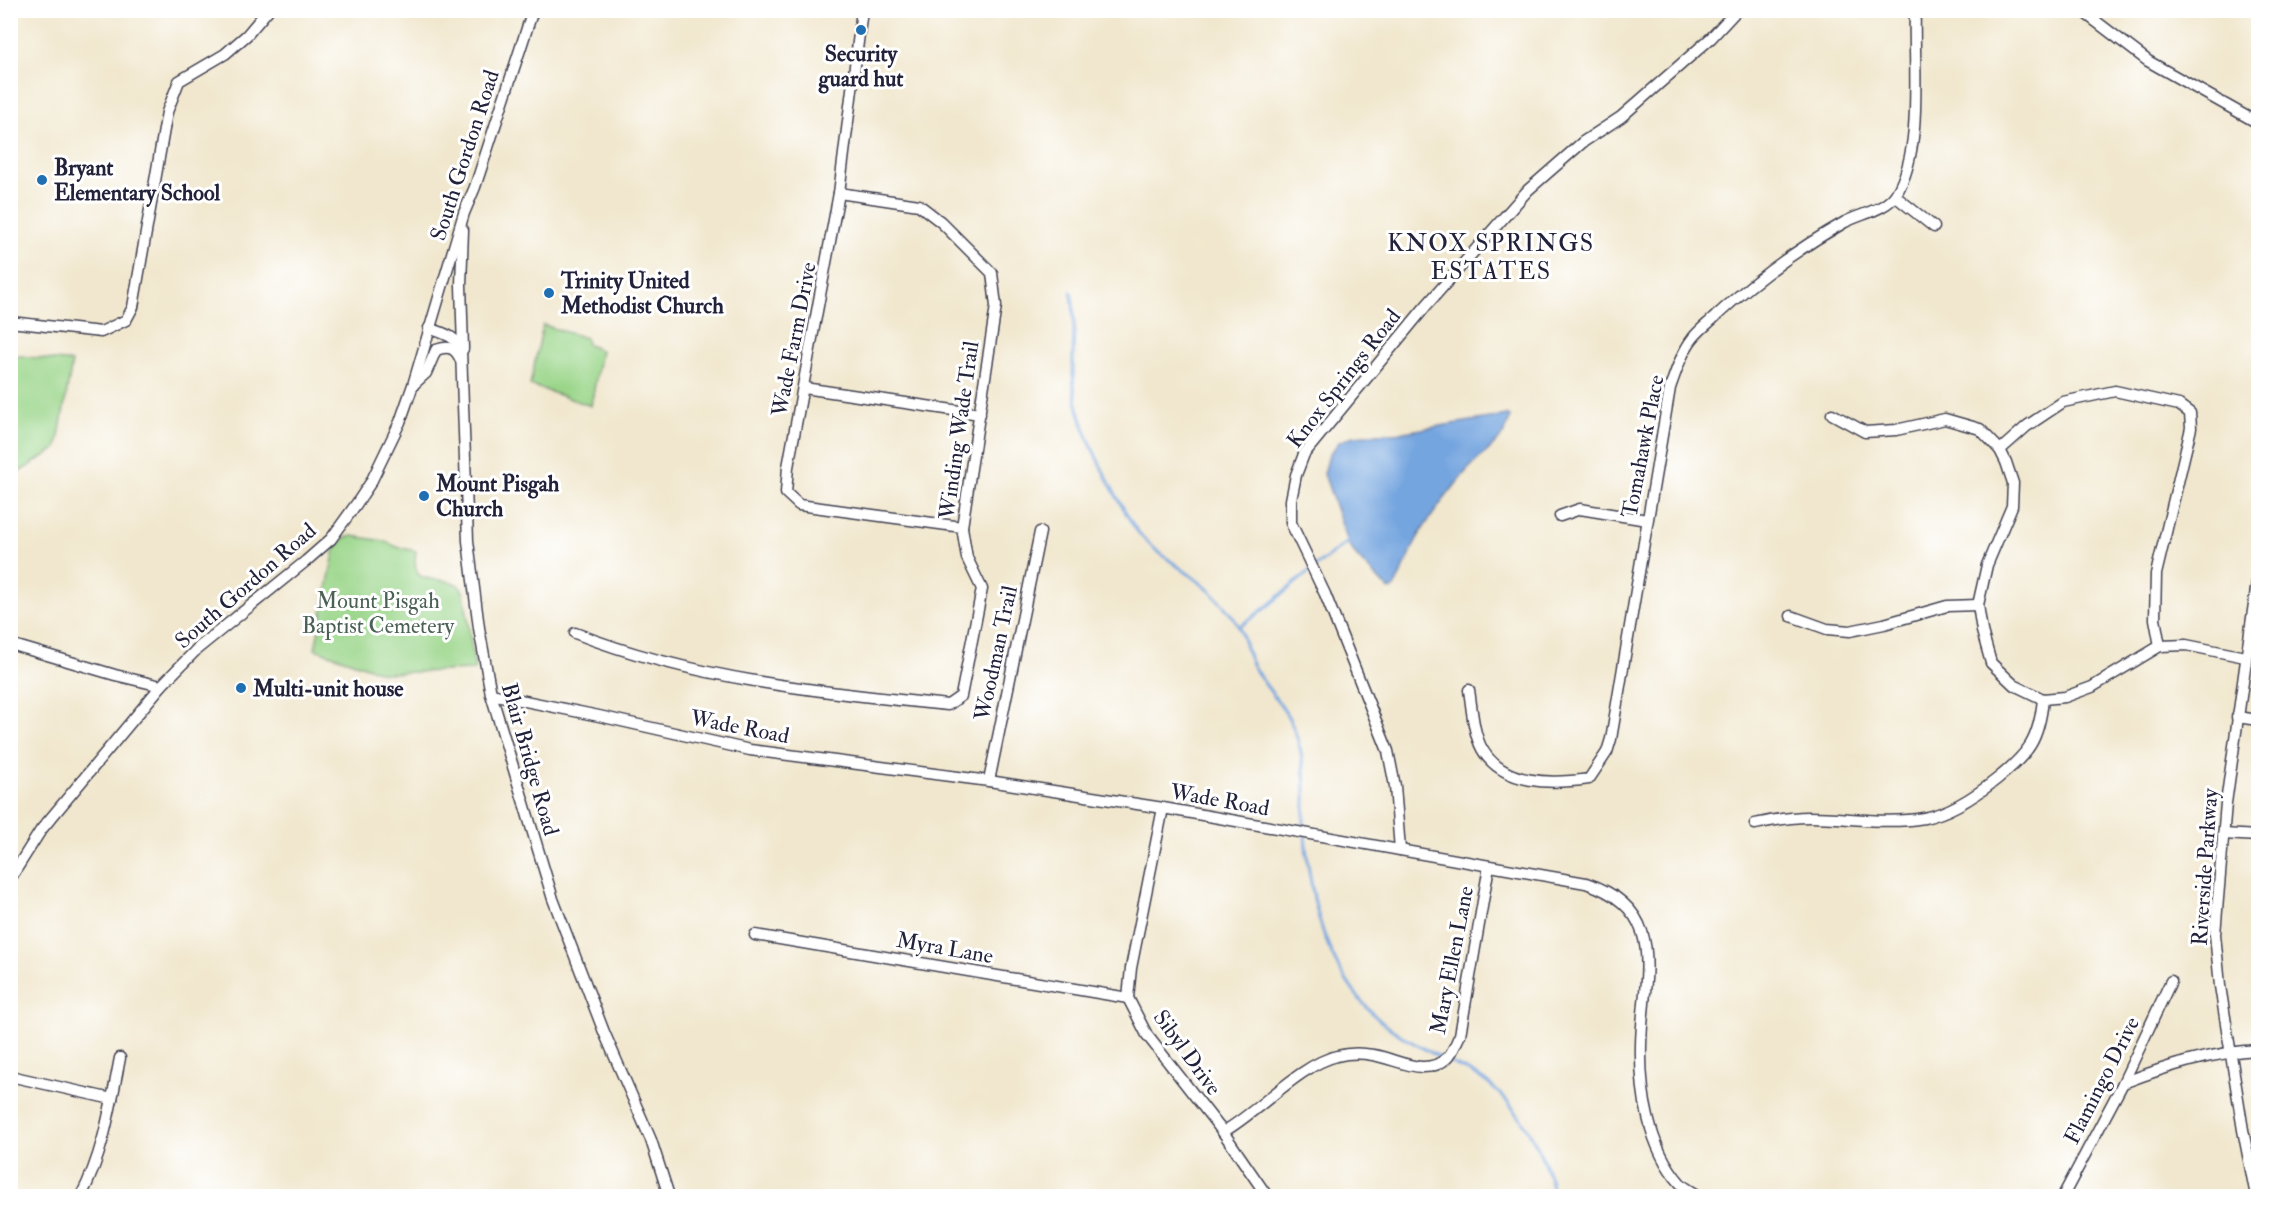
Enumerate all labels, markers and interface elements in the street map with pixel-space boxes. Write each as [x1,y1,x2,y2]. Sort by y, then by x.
marker: Security guard hut [854,23,868,37]
place label: Security guard hut [818,40,904,94]
street label: South Gordon Road [424,66,506,244]
place label: Bryant Elementary School [54,154,220,208]
marker: Bryant Elementary School [35,173,49,187]
district label: KNOX SPRINGS ESTATES [1387,228,1595,287]
street label: Wade Farm Drive [765,260,823,420]
place label: Trinity United Methodist Church [560,267,724,320]
marker: Trinity United Methodist Church [542,286,556,300]
street label: Knox Springs Road [1281,303,1408,454]
street label: Winding Wade Trail [932,339,985,522]
street label: Tomahawk Place [1615,372,1671,520]
place label: Mount Pisgah Church [435,470,560,523]
marker: Mount Pisgah Church [417,489,431,503]
street label: South Gordon Road [169,517,322,655]
street label: Woodman Trail [968,583,1024,724]
park label: Mount Pisgah Baptist Cemetery [302,587,455,641]
place label: Multi-unit house [252,675,404,703]
street label: Blair Bridge Road [495,680,565,839]
marker: Multi-unit house [234,681,248,695]
street label: Wade Road [687,703,792,750]
street label: Wade Road [1167,777,1272,822]
street label: Riverside Parkway [2186,787,2224,947]
street label: Mary Ellen Lane [1424,884,1480,1037]
street label: Myra Lane [894,926,995,970]
street label: Sibyl Drive [1147,1004,1228,1101]
street label: Flamingo Drive [2058,1012,2146,1149]

